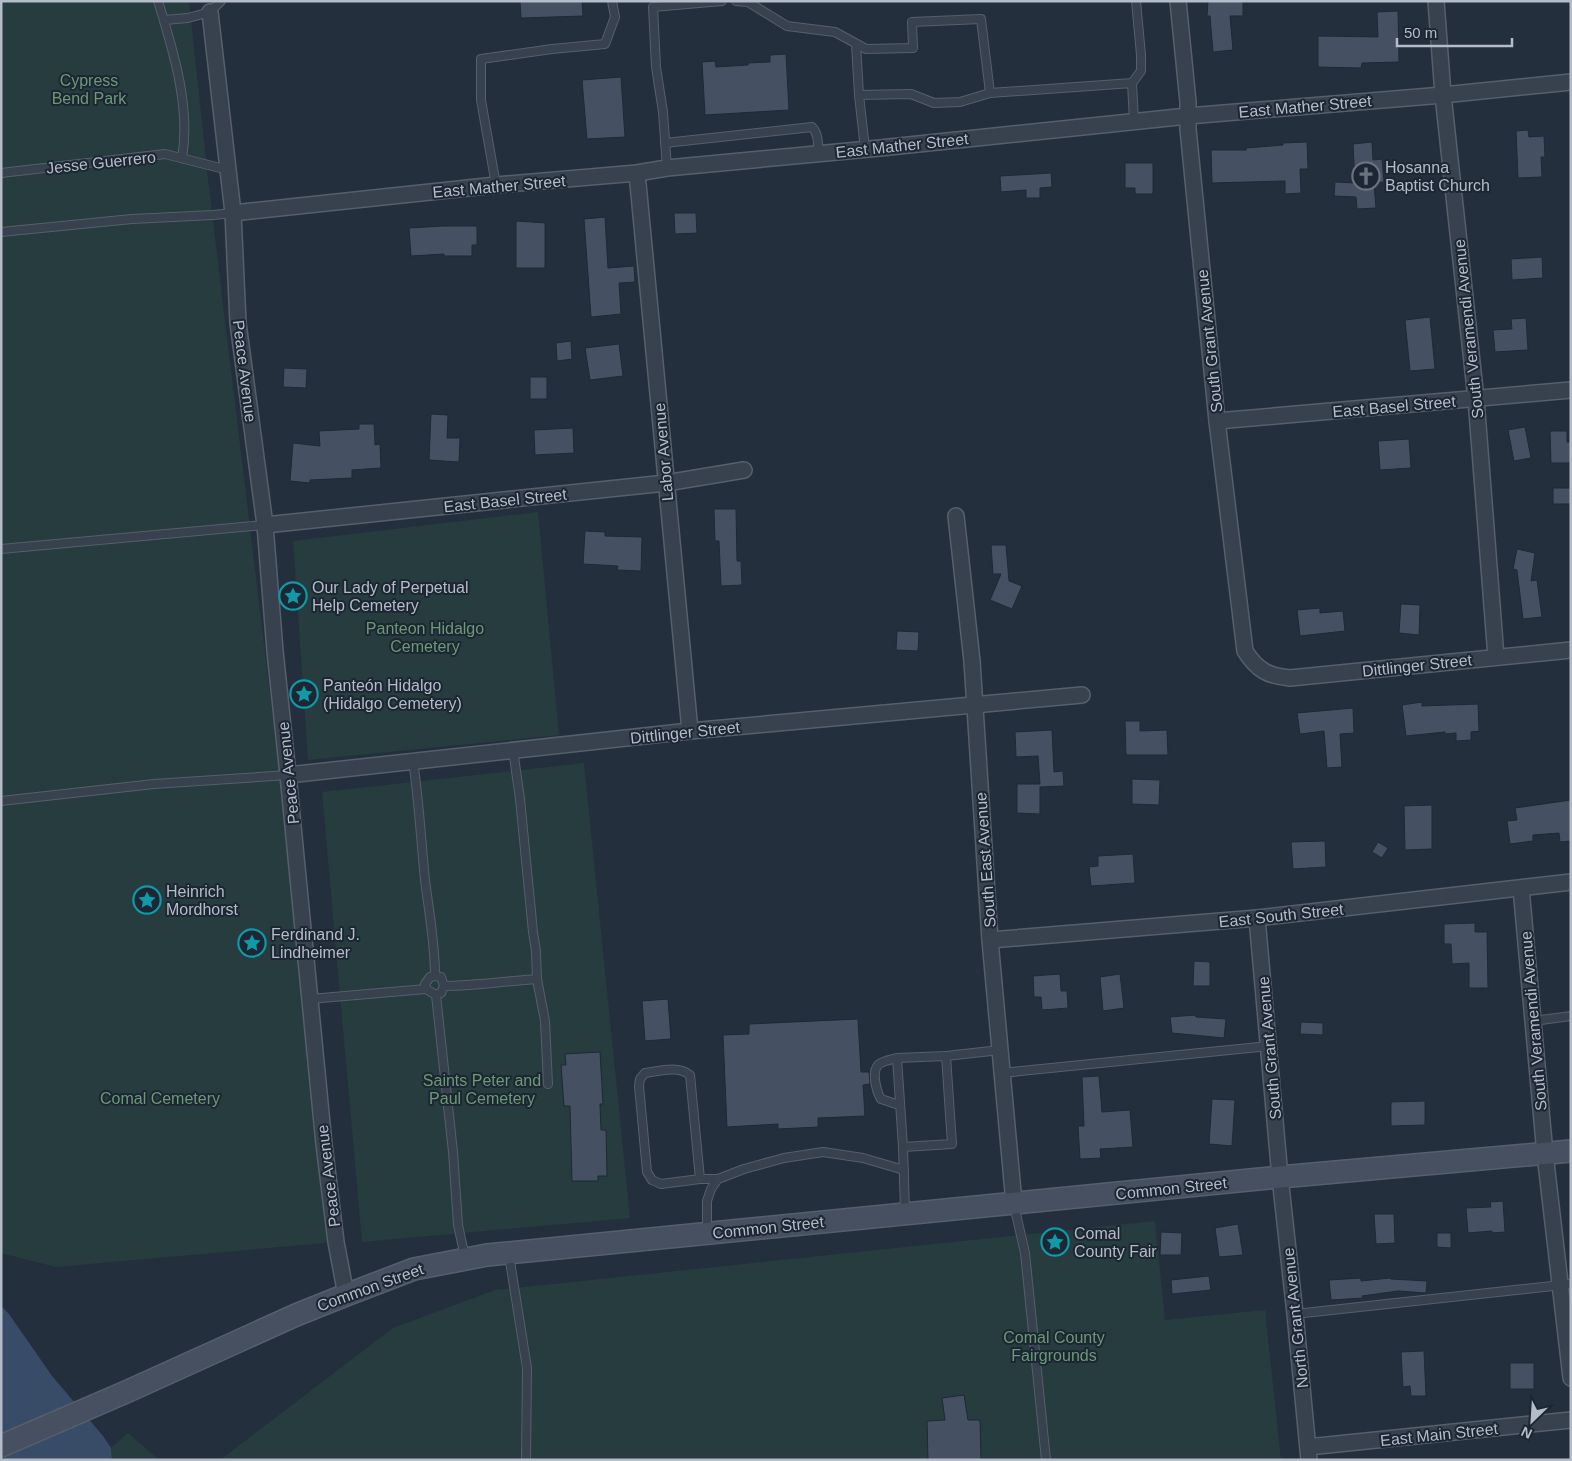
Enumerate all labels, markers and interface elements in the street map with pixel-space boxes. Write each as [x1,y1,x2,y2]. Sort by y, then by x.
scale bar [1397,15,1512,47]
text: 50 m [1404,24,1437,41]
park label: Cypress Bend Park [52,72,127,107]
street label: East Mather Street [1238,92,1373,121]
street label: East Mather Street [835,130,970,161]
street label: Jesse Guerrero [45,148,157,177]
place label: Hosanna Baptist Church [1385,159,1490,194]
church icon: Hosanna Baptist Church [1351,161,1381,191]
street label: East Mather Street [432,172,567,201]
street label: South Veramendi Avenue [1451,238,1486,419]
street label: South Grant Avenue [1194,268,1225,413]
street label: Peace Avenue [230,319,259,423]
street label: East Basel Street [1332,393,1457,420]
street label: Labor Avenue [651,402,676,502]
street label: East Basel Street [443,486,568,515]
place label: Our Lady of Perpetual Help Cemetery [312,579,469,614]
place icon: Our Lady of Perpetual Help Cemetery [278,581,308,611]
park label: Panteon Hidalgo Cemetery [366,620,484,655]
street label: Dittlinger Street [1361,651,1473,680]
place label: Panteón Hidalgo (Hidalgo Cemetery) [323,677,462,712]
place icon: Panteón Hidalgo (Hidalgo Cemetery) [289,679,319,709]
street label: Dittlinger Street [629,718,741,747]
street label: Peace Avenue [275,721,302,825]
street label: South East Avenue [972,792,999,928]
place label: Heinrich Mordhorst [166,883,239,918]
place icon: Heinrich Mordhorst [132,885,162,915]
street label: East South Street [1218,900,1345,931]
place label: Ferdinand J. Lindheimer [271,926,360,961]
place icon: Ferdinand J. Lindheimer [237,928,267,958]
street label: South Veramendi Avenue [1517,930,1550,1112]
street label: South Grant Avenue [1255,975,1284,1120]
park label: Saints Peter and Paul Cemetery [423,1072,541,1107]
park label: Comal Cemetery [100,1090,220,1107]
street label: Peace Avenue [314,1124,343,1228]
street label: Common Street [1114,1174,1228,1203]
street label: Common Street [711,1213,825,1242]
place label: Comal County Fair [1074,1225,1157,1260]
place icon: Comal County Fair [1040,1227,1070,1257]
street label: North Grant Avenue [1280,1247,1311,1389]
street label: Common Street [315,1260,426,1315]
park label: Comal County Fairgrounds [1003,1329,1105,1364]
north arrow [1507,1396,1557,1446]
street label: East Main Street [1379,1420,1499,1449]
text: N [1519,1423,1534,1442]

